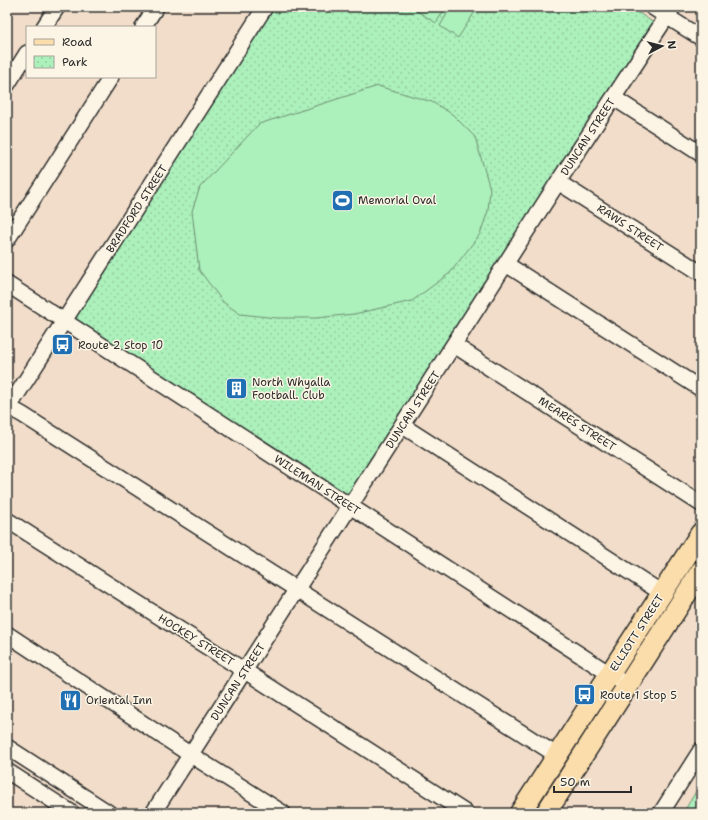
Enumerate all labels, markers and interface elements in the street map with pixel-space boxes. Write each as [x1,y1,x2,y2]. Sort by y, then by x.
legend [26,26,156,78]
north arrow [642,26,682,66]
text: Road [62,34,93,50]
text: N [663,40,679,50]
text: Park [62,54,88,70]
street label: DUNCAN STREET [557,95,619,179]
street label: BRADFORD STREET [103,162,171,256]
sports icon: Memorial Oval [329,187,355,213]
place label: Memorial Oval [358,193,437,208]
street label: RAWS STREET [594,201,666,255]
bus stop icon: Route 2 Stop 10 [50,332,76,358]
place label: Route 2 Stop 10 [78,338,163,353]
street label: DUNCAN STREET [382,368,444,452]
building icon: North Whyalla Football. Club [223,375,249,401]
place label: North Whyalla Football. Club [252,375,331,403]
street label: MEARES STREET [535,393,619,455]
street label: WILEMAN STREET [271,452,363,519]
street label: ELLIOTT STREET [607,591,668,674]
street label: HOCKEY STREET [155,611,237,670]
street label: DUNCAN STREET [207,640,269,724]
bus stop icon: Route 1 Stop 5 [571,682,597,708]
restaurant icon: Oriental Inn [57,687,83,713]
place label: Route 1 Stop 5 [600,688,677,703]
place label: Oriental Inn [86,693,152,708]
scale bar [554,768,631,794]
text: 50 m [560,774,590,790]

